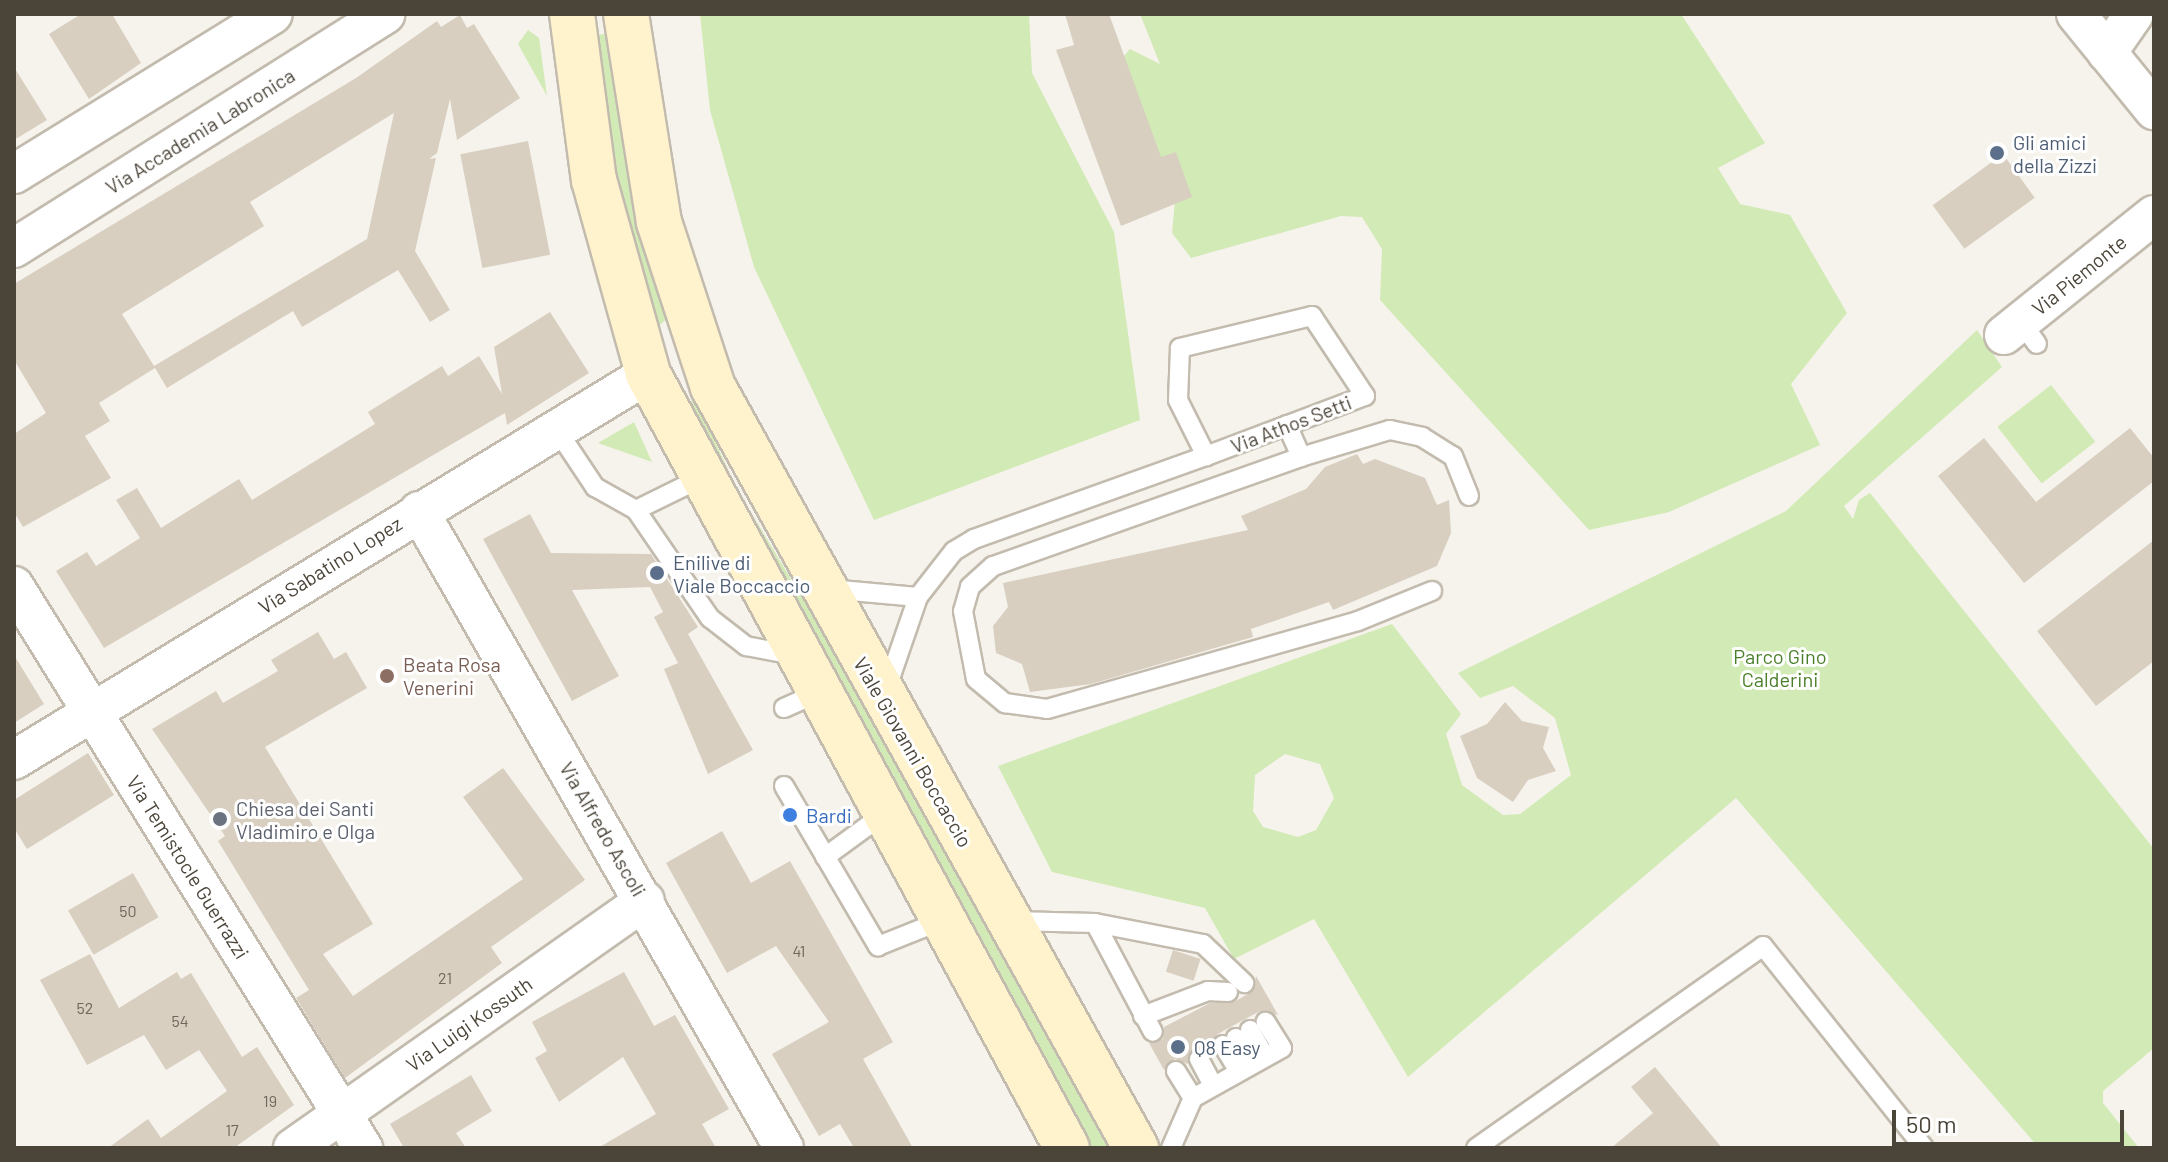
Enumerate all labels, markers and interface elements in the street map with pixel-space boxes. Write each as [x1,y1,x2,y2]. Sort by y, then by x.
street label: Via Accademia Labronica [101,63,299,199]
place label: Gli amici della Zizzi [2013,130,2097,177]
marker: Gli amici della Zizzi [1988,144,2006,162]
street label: Via Piemonte [2027,230,2131,320]
street label: Via Athos Setti [1227,390,1355,458]
street label: Via Sabatino Lopez [254,511,406,619]
place label: Enilive di Viale Boccaccio [673,550,810,597]
marker: Enilive di Viale Boccaccio [648,564,666,582]
park label: Parco Gino Calderini [1733,645,1827,692]
place label: Beata Rosa Venerini [403,652,501,699]
street label: Viale Giovanni Boccaccio [849,653,977,851]
marker: Beata Rosa Venerini [378,667,396,685]
street label: Via Alfredo Ascoli [555,757,651,901]
street label: Via Temistocle Guerrazzi [122,771,254,963]
place label: Chiesa dei Santi Vladimiro e Olga [236,796,375,843]
place label: Bardi [806,803,852,827]
marker: Bardi [781,806,799,824]
marker: Chiesa dei Santi Vladimiro e Olga [211,810,229,828]
house number: 50 [119,901,137,921]
house number: 41 [793,941,805,961]
house number: 21 [438,968,452,988]
street label: Via Luigi Kossuth [401,972,537,1076]
house number: 52 [77,998,93,1018]
house number: 54 [171,1011,189,1031]
place label: Q8 Easy [1194,1035,1260,1059]
marker: Q8 Easy [1169,1038,1187,1056]
house number: 19 [263,1091,277,1111]
scale bar [1896,1094,2128,1144]
text: 50 m [1906,1109,1957,1138]
house number: 17 [225,1120,239,1140]

